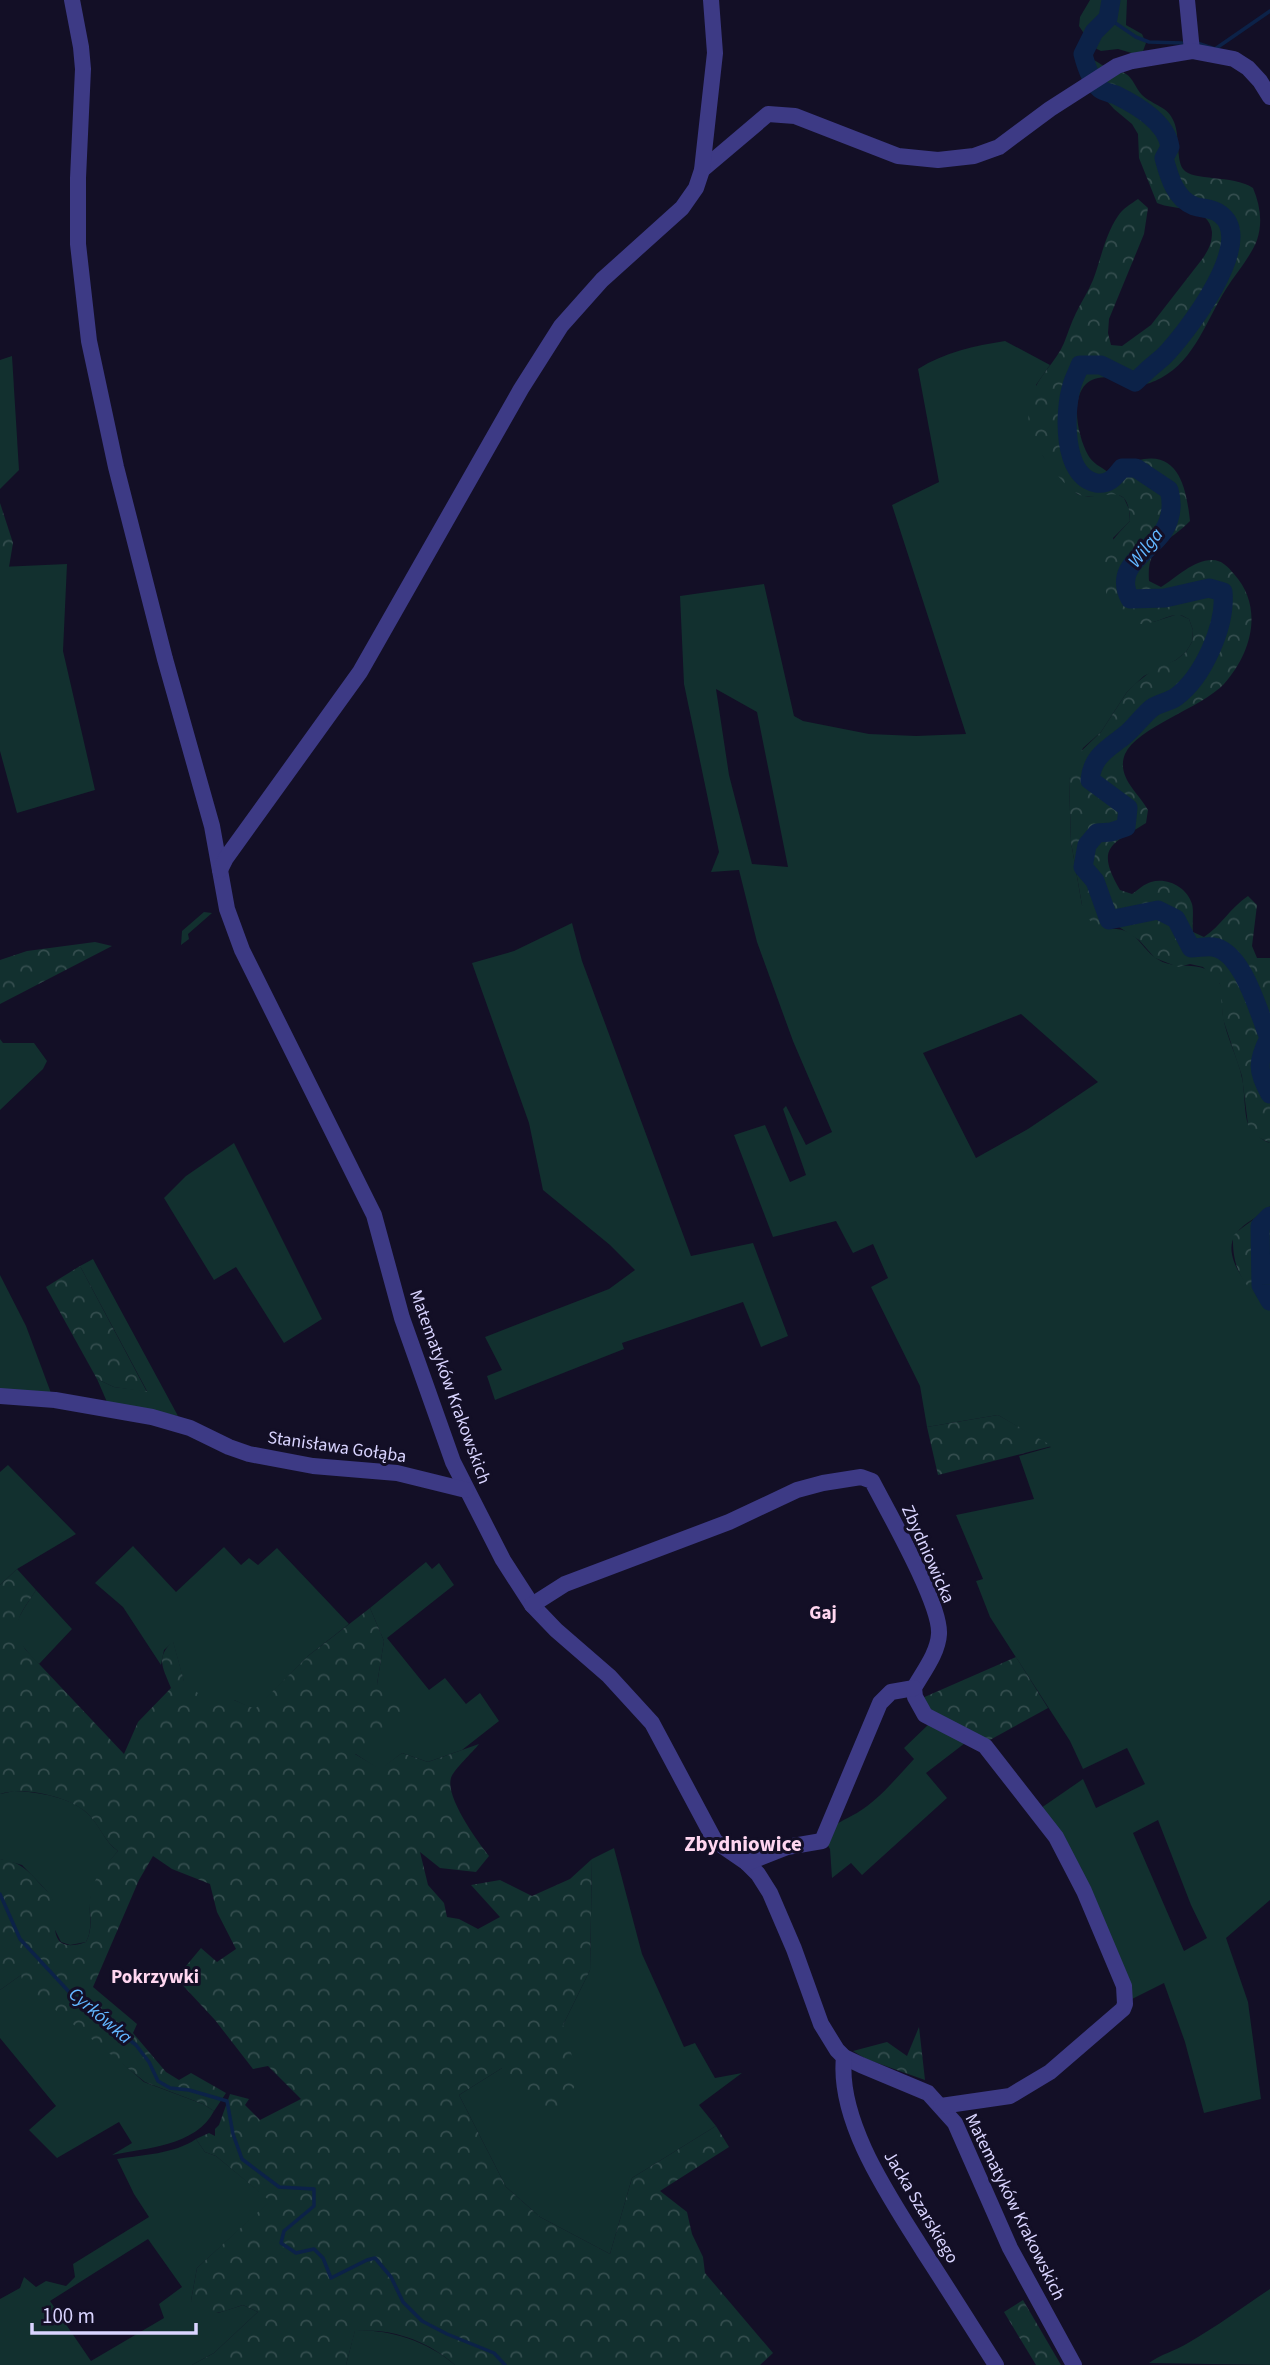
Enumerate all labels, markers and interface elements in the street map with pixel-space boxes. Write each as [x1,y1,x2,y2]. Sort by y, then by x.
water label: Wilga [1122,522,1170,574]
street label: Matematyków Krakowskich [403,1286,497,1488]
street label: Stanisława Gołąba [266,1425,408,1469]
street label: Zbydniowicka [895,1501,961,1607]
district label: Gaj [809,1600,837,1627]
district label: Zbydniowice [684,1829,802,1859]
district label: Pokrzywki [111,1964,199,1991]
water label: Cyrkówka [62,1981,138,2051]
street label: Matematyków Krakowskich [959,2109,1071,2305]
street label: Jacka Szarskiego [877,2146,965,2268]
scale bar [32,2292,196,2336]
text: 100 m [42,2301,95,2331]

